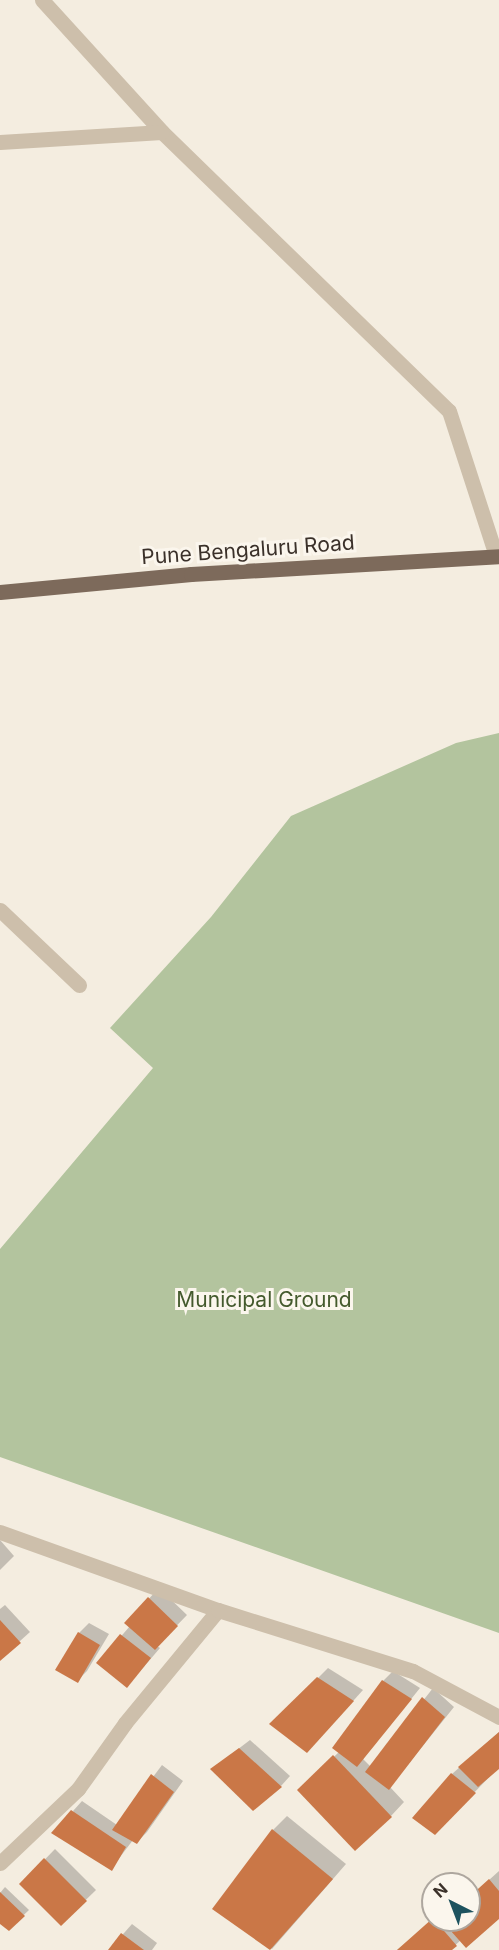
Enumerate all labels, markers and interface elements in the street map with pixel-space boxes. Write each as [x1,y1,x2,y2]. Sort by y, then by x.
street label: Pune Bengaluru Road [140,530,356,570]
park label: Municipal Ground [176,1287,352,1313]
north arrow [421,1872,481,1932]
text: N [429,1879,452,1902]

